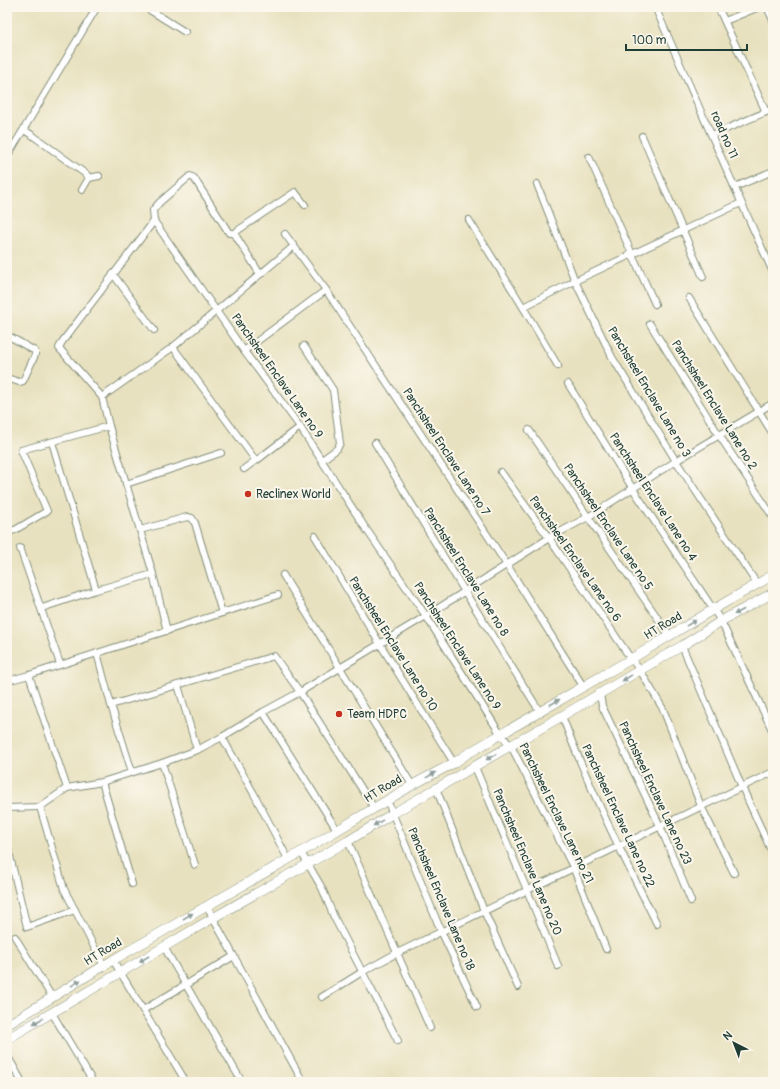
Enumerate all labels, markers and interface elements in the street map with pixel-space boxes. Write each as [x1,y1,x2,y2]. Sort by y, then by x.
scale bar [626,26,747,52]
text: 100 m [632,33,667,48]
street label: road no 11 [707,109,741,161]
street label: Panchsheel Enclave Lane no 9 [228,311,326,441]
street label: Panchsheel Enclave Lane no 3 [604,324,694,460]
street label: Panchsheel Enclave Lane no 2 [668,338,760,473]
street label: Panchsheel Enclave Lane no 7 [399,385,493,519]
street label: Panchsheel Enclave Lane no 4 [606,430,700,564]
street label: Panchsheel Enclave Lane no 5 [560,461,656,593]
place label: Reclinex World [256,487,331,502]
marker: Reclinex World [243,489,253,499]
street label: Panchsheel Enclave Lane no 6 [526,493,624,625]
street label: Panchsheel Enclave Lane no 8 [420,505,512,639]
street label: Panchsheel Enclave Lane no 10 [345,574,441,714]
street label: Panchsheel Enclave Lane no 9 [410,579,504,713]
street label: HT Road [641,609,685,643]
one-way arrow [733,609,745,615]
one-way arrow [686,619,697,626]
one-way arrow [621,674,633,681]
one-way arrow [549,699,561,706]
place label: Team HDPC [347,707,407,722]
marker: Team HDPC [334,709,344,719]
street label: Panchsheel Enclave Lane no 23 [615,719,695,867]
street label: Panchsheel Enclave Lane no 21 [515,740,597,886]
street label: Panchsheel Enclave Lane no 22 [578,742,658,890]
one-way arrow [485,754,496,761]
street label: HT Road [361,772,405,806]
one-way arrow [425,772,437,778]
street label: Panchsheel Enclave Lane no 20 [489,786,565,938]
one-way arrow [373,819,383,827]
street label: Panchsheel Enclave Lane no 18 [404,825,478,973]
one-way arrow [182,913,194,920]
street label: HT Road [81,935,125,969]
one-way arrow [138,956,150,963]
one-way arrow [70,979,82,986]
one-way arrow [32,1017,44,1024]
north arrow [714,1023,754,1063]
text: N [721,1028,735,1043]

